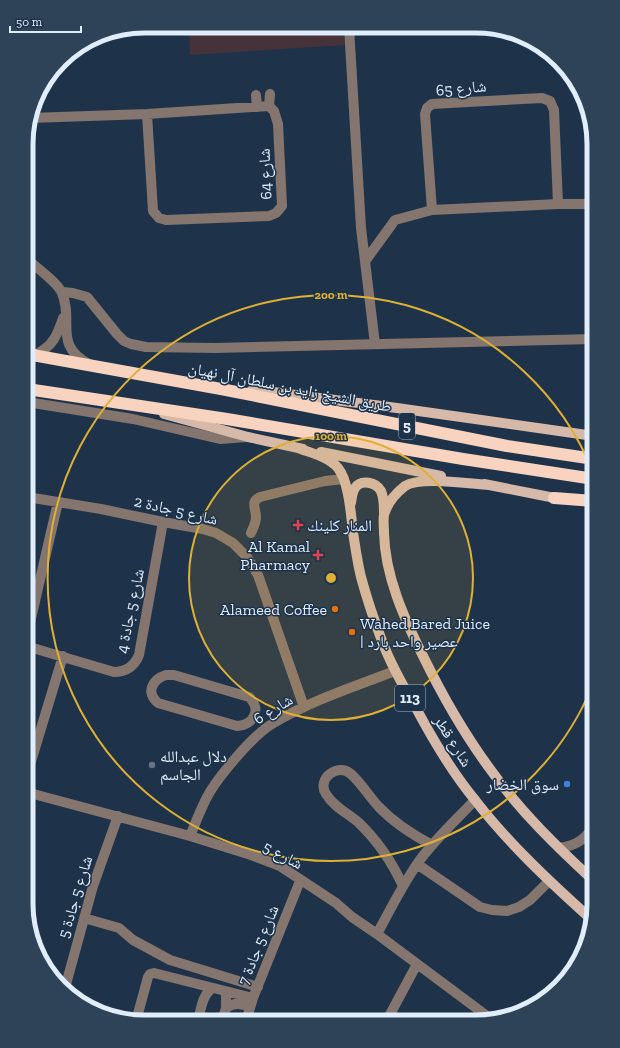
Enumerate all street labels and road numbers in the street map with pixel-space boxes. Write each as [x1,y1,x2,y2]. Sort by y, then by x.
street label: شارع 65 [435,76,487,101]
street label: شارع 64 [255,148,276,200]
street label: طريق الشيخ زايد بن سلطان آل نهيان [187,358,393,417]
road number: 5 [399,413,415,439]
street label: شارع 5 جادة 2 [132,491,220,530]
street label: شارع 5 جادة 4 [112,567,149,655]
road number: 113 [395,685,425,711]
street label: شارع 6 [250,690,297,729]
street label: شارع قطر [428,711,476,771]
street label: شارع 5 [259,837,306,874]
street label: شارع 5 جادة 5 [53,854,97,941]
street label: شارع 5 جادة 7 [233,902,284,988]

